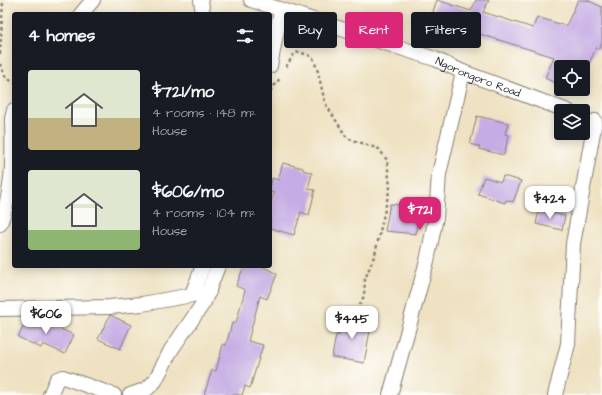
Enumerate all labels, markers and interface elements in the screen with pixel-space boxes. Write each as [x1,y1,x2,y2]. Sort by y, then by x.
chip: Buy [284,12,337,48]
chip: Rent [345,12,403,48]
chip: Filters [411,12,481,48]
text: 4 homes [28,24,95,48]
icon: filters [234,25,256,47]
street label: Ngorongoro Road [433,53,523,100]
map controls [554,60,590,140]
button: locate [554,60,590,96]
text: $721/mo [152,80,214,104]
icon: home [60,86,108,134]
text: 4 rooms · 148 m² [152,104,256,122]
button: layers [554,104,590,140]
text: House [152,122,187,140]
text: $606/mo [152,180,224,204]
icon: home [60,186,108,234]
pin: $424 [526,186,574,220]
text: $424 [534,190,566,208]
pin: $721 [396,197,444,231]
text: $721 [408,201,432,219]
text: 4 rooms · 104 m² [152,204,256,222]
text: House [152,222,187,240]
pin: $606 [22,301,70,335]
text: $606 [30,305,62,323]
pin: $445 [328,306,376,340]
text: $445 [335,310,369,328]

